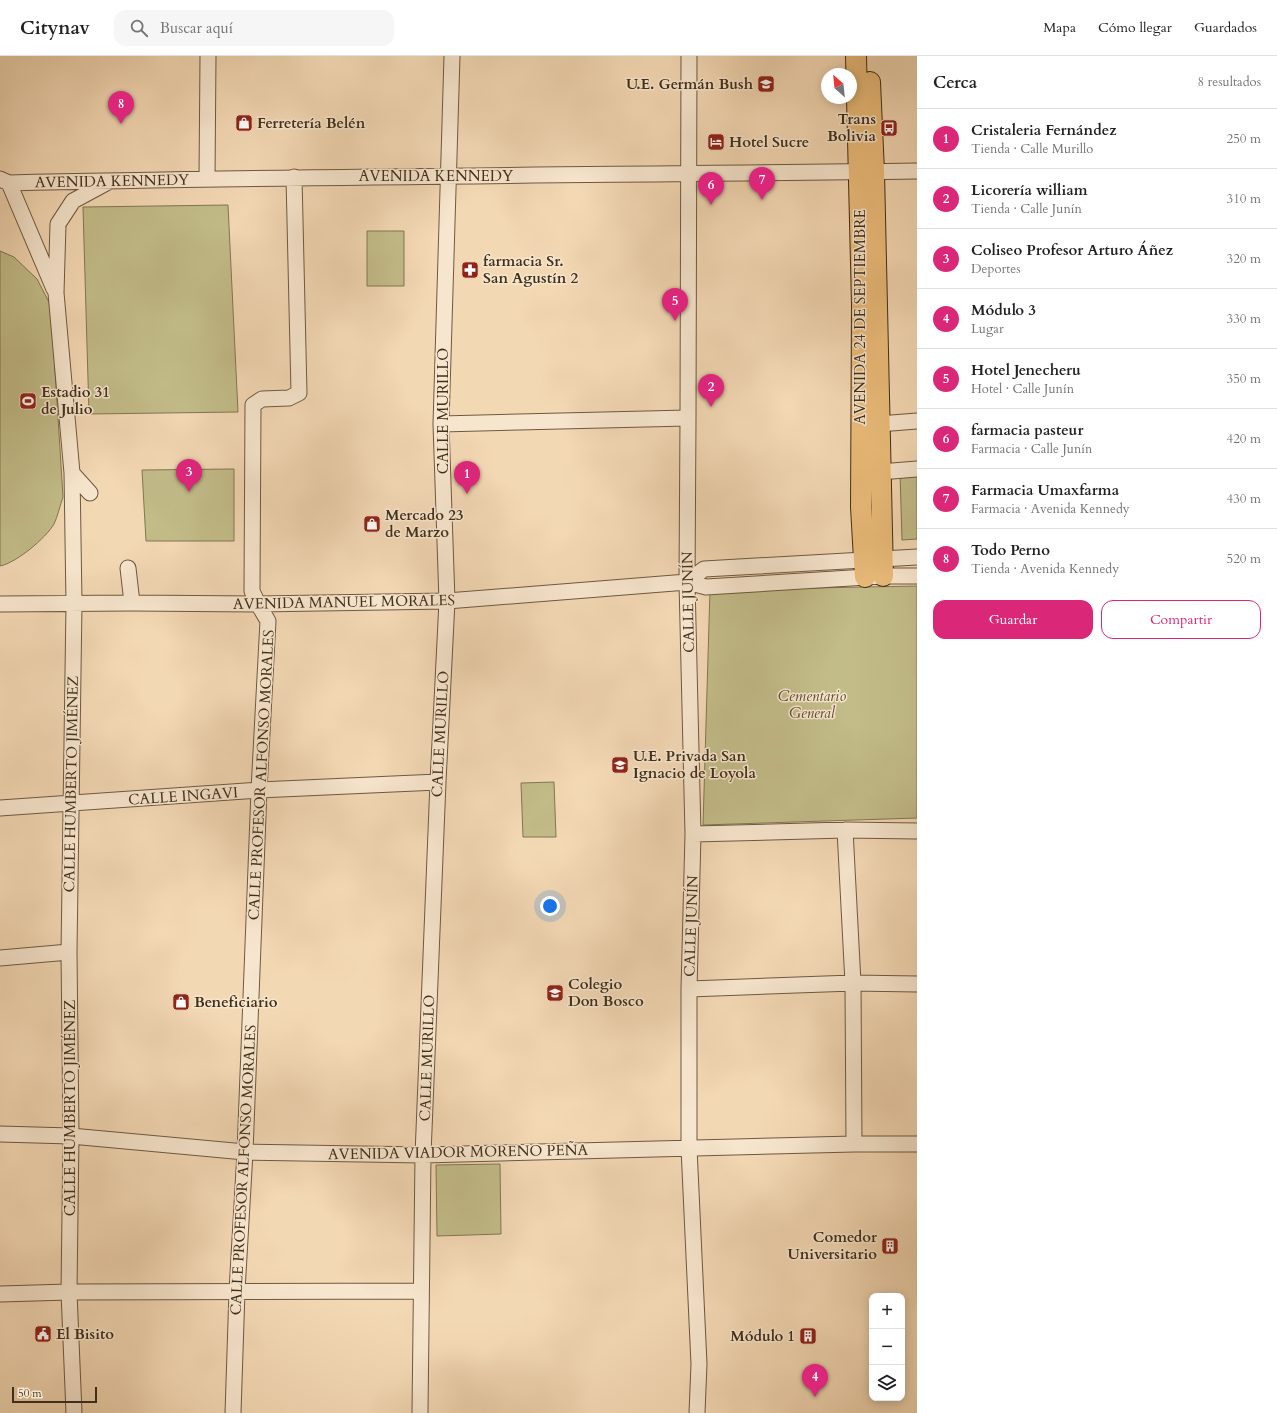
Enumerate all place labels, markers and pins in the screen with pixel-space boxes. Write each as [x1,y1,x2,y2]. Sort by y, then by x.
place label: U.E. Germán Bush [626,74,754,94]
school or university icon: U.E. Germán Bush [756,74,776,94]
pin: 8 [108,91,134,124]
place label: Trans Bolivia [827,109,877,146]
shop icon: Ferretería Belén [234,113,254,133]
place label: Ferretería Belén [257,113,366,133]
bus stop icon: Trans Bolivia [879,118,899,138]
hotel icon: Hotel Sucre [706,132,726,152]
place label: Hotel Sucre [729,132,809,152]
pin: 7 [749,167,775,200]
pin: 6 [698,172,724,205]
place label: farmacia Sr. San Agustín 2 [483,251,578,288]
pharmacy icon: farmacia Sr. San Agustín 2 [460,260,480,280]
pin: 5 [662,288,688,321]
pin: 2 [698,374,724,407]
place label: Estadio 31 de Julio [41,382,110,419]
sports icon: Estadio 31 de Julio [18,391,38,411]
pin: 3 [176,459,202,492]
pin: 1 [454,461,480,494]
place label: Mercado 23 de Marzo [385,505,464,542]
shop icon: Mercado 23 de Marzo [362,514,382,534]
place label: U.E. Privada San Ignacio de Loyola [633,746,756,783]
school or university icon: U.E. Privada San Ignacio de Loyola [610,755,630,775]
place label: Colegio Don Bosco [568,974,644,1011]
school or university icon: Colegio Don Bosco [545,983,565,1003]
shop icon: Beneficiario [171,992,191,1012]
place label: Beneficiario [194,992,278,1012]
place label: Comedor Universitario [787,1227,878,1264]
building icon: Comedor Universitario [880,1236,900,1256]
public building icon: El Bisito [33,1324,53,1344]
place label: El Bisito [56,1324,114,1344]
place label: Módulo 1 [730,1326,795,1346]
building icon: Módulo 1 [798,1326,818,1346]
pin: 4 [802,1364,828,1397]

